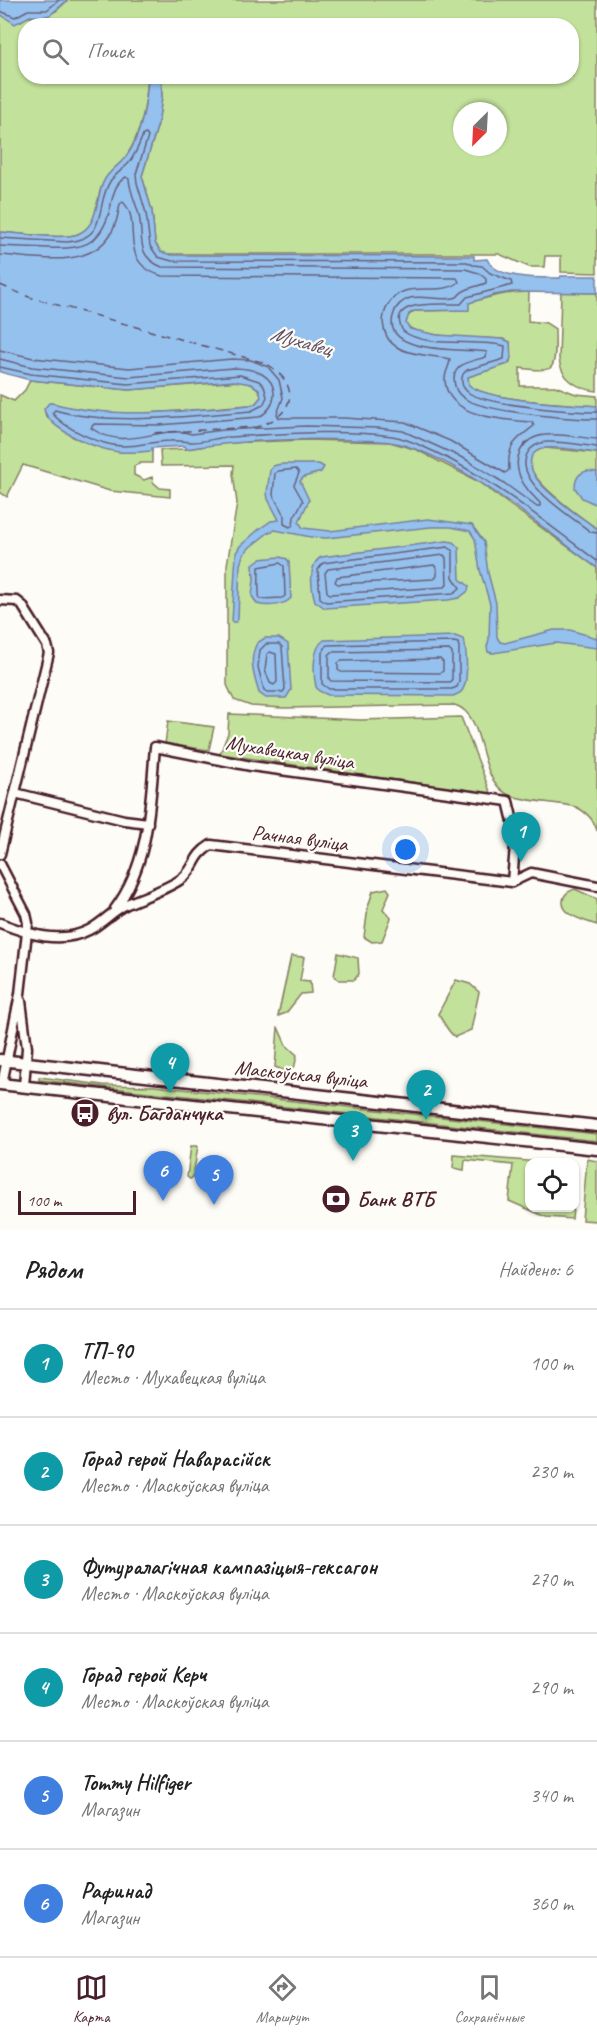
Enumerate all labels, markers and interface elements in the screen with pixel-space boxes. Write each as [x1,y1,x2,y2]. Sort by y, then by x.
search box [18,18,579,84]
icon: search [39,35,72,68]
text: Поиск [87,37,133,65]
north arrow [453,102,507,156]
water label: Мухавец [267,319,337,364]
street label: Мухавецкая вуліца [224,729,358,775]
pin: 1 [502,812,540,862]
street label: Рачная вуліца [251,819,351,857]
your location [391,835,420,864]
pin: 4 [150,1044,190,1093]
street label: Маскоўская вуліца [233,1054,370,1094]
pin: 2 [406,1070,446,1120]
bus stop icon: вул. Багданчука [69,1097,101,1129]
place label: вул. Багданчука [106,1100,224,1126]
pin: 3 [334,1112,372,1161]
pin: 6 [144,1152,182,1201]
pin: 5 [194,1156,234,1205]
map controls [525,1158,579,1212]
button: locate [525,1158,579,1212]
bank icon: Банк ВТБ [320,1183,352,1215]
place label: Банк ВТБ [357,1186,438,1212]
scale bar [18,1188,136,1216]
text: 100 m [27,1191,61,1211]
text: Рядом [24,1253,82,1286]
text: Найдено: 6 [498,1257,573,1282]
text: ТП-90 [81,1337,132,1365]
text: 1 [39,1351,48,1376]
text: 100 m [530,1351,573,1376]
text: Место · Мухавецкая вуліца [81,1365,265,1390]
text: Горад герой Наварасійск [81,1445,270,1473]
text: 2 [39,1459,48,1484]
text: 230 m [530,1459,573,1484]
text: Место · Маскоўская вуліца [81,1473,269,1498]
text: Футуралагічная кампазіцыя-гексагон [81,1553,377,1581]
text: 3 [39,1567,48,1592]
text: 270 m [530,1567,573,1592]
text: Место · Маскоўская вуліца [81,1581,269,1606]
text: Горад герой Керч [81,1661,206,1689]
text: 4 [39,1675,48,1700]
text: 290 m [530,1675,573,1700]
text: Место · Маскоўская вуліца [81,1689,269,1714]
text: Tommy Hilfiger [81,1769,190,1797]
text: 5 [39,1783,48,1808]
text: 340 m [530,1783,573,1808]
text: Магазин [81,1797,139,1822]
text: Рафинад [81,1877,151,1905]
text: 6 [39,1891,48,1916]
text: 360 m [530,1891,573,1916]
text: Магазин [81,1905,139,1930]
tab: Карта [73,1971,110,2027]
tab: Маршрут [256,1971,308,2027]
tab: Сохранённые [454,1971,524,2027]

